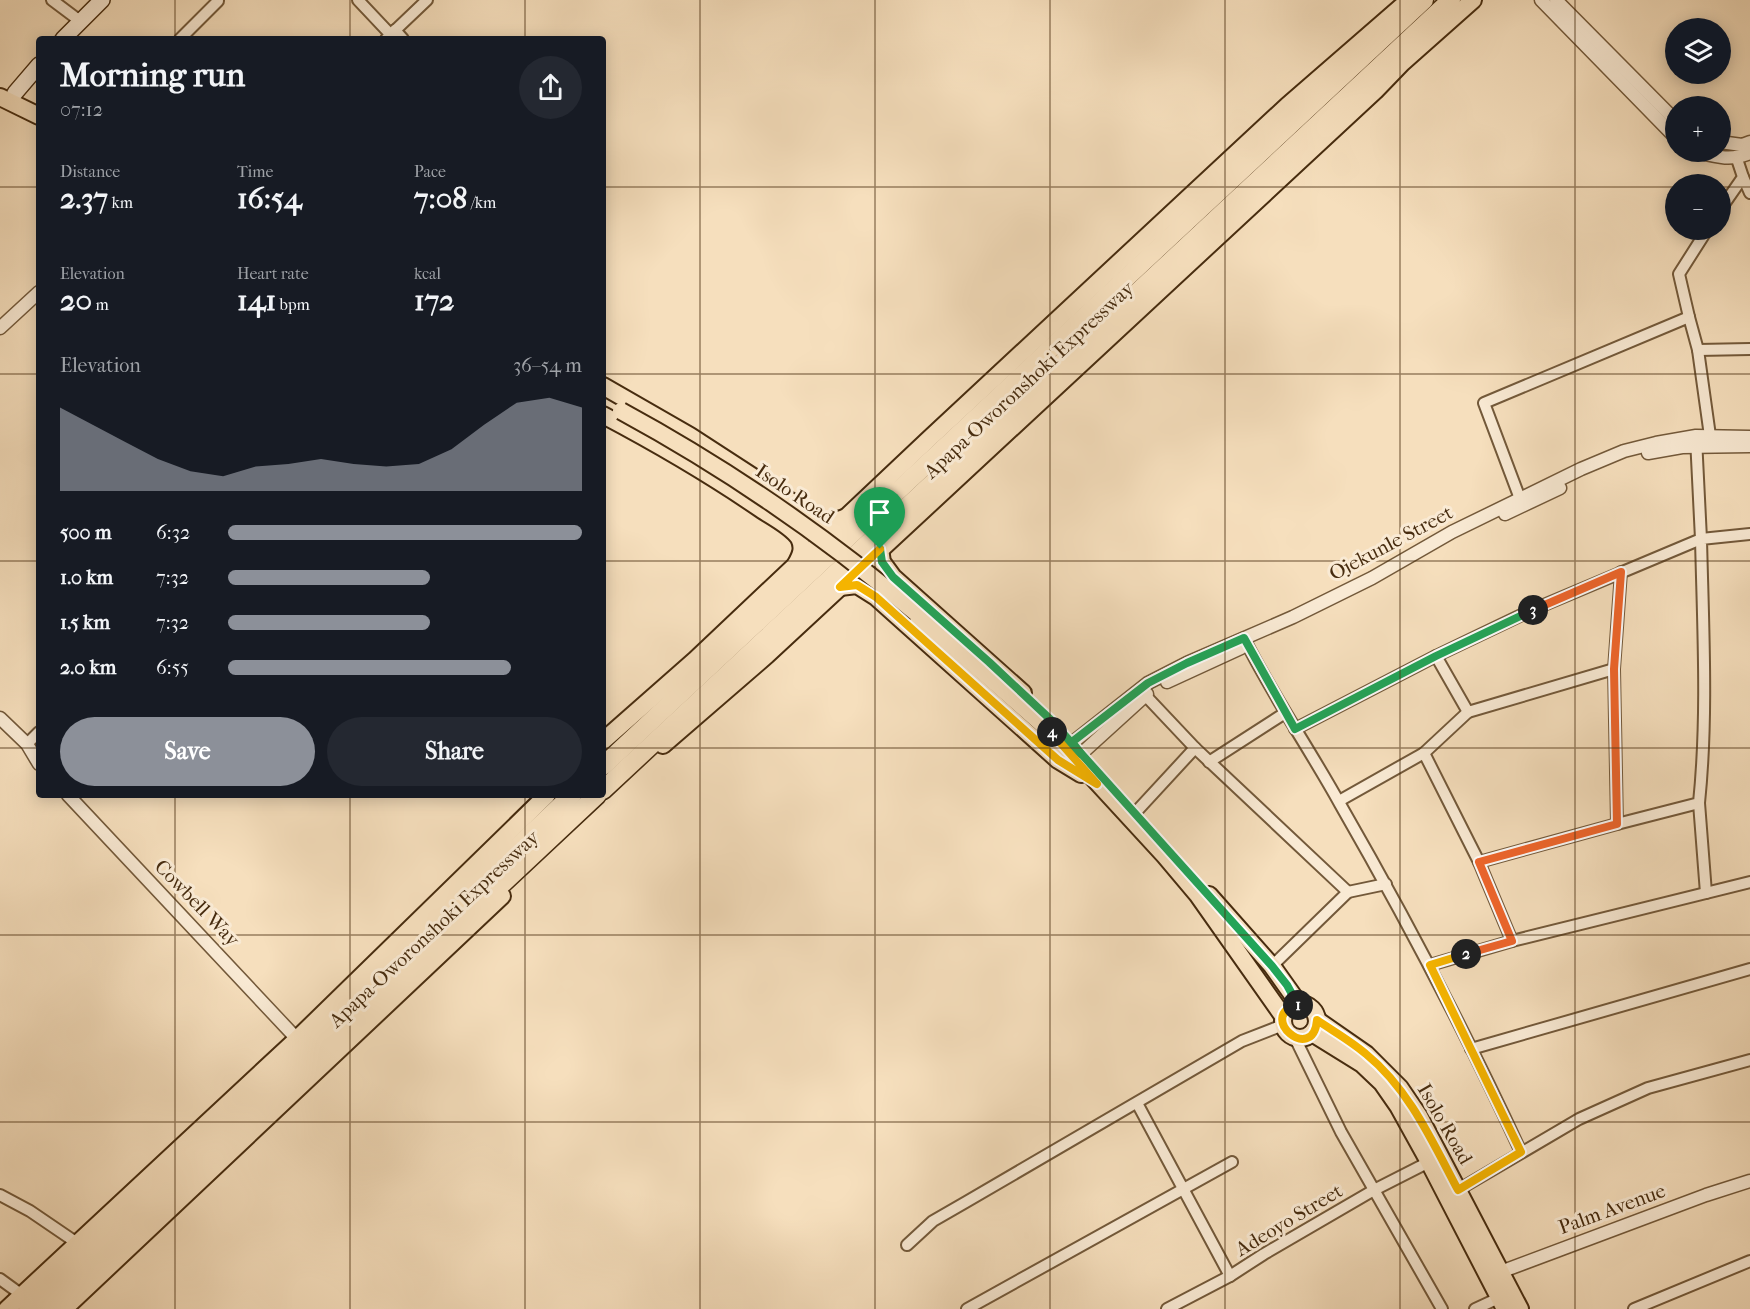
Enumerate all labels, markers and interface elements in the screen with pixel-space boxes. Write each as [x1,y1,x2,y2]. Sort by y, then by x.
map controls [1665,18,1731,240]
button: layers [1665,18,1731,84]
text: Morning run [60,56,245,95]
button: share [519,56,582,119]
button: + [1665,96,1731,162]
text: 07:12 [60,98,103,121]
text: Distance [60,162,120,181]
text: Time [237,162,273,181]
text: Pace [414,162,446,181]
button: − [1665,174,1731,240]
text: 2.37 [60,181,108,216]
text: 16:54 [237,181,302,216]
text: 7:08 [414,181,467,216]
text: km [108,193,133,212]
text: /km [467,193,496,212]
text: Elevation [60,264,125,283]
text: Heart rate [237,264,309,283]
text: kcal [414,264,441,283]
street label: Apapa-Oworonshoki Expressway [919,276,1140,484]
text: 20 [60,283,92,318]
text: 141 [237,283,276,318]
text: 172 [414,283,455,318]
text: m [92,295,109,314]
text: bpm [276,295,310,314]
text: Elevation [60,354,141,377]
text: 36–54 m [513,354,582,377]
street label: Isolo Road [751,459,839,529]
pin [854,487,905,549]
icon: arrive [863,496,896,529]
street label: Ojekunle Street [1325,501,1457,585]
text: 500 m [60,521,112,544]
text: 6:32 [156,521,190,544]
text: 1.0 km [60,566,113,589]
text: 7:32 [156,566,189,589]
pin: 3 [1518,595,1548,625]
text: 3 [1530,600,1536,619]
text: 1.5 km [60,611,110,634]
text: 7:32 [156,611,189,634]
text: 2.0 km [60,656,116,679]
text: 6:55 [156,656,189,679]
button: Save [60,717,315,786]
button: Share [327,717,582,786]
pin: 4 [1037,717,1067,747]
text: 4 [1047,722,1057,741]
street label: Apapa-Oworonshoki Expressway [324,825,545,1033]
street label: Cowbell Way [150,855,245,952]
pin: 2 [1451,939,1481,969]
text: 2 [1462,944,1470,963]
pin: 1 [1283,990,1313,1020]
text: 1 [1295,995,1301,1014]
street label: Isolo Road [1413,1079,1478,1169]
street label: Adeoyo Street [1230,1179,1347,1261]
street label: Palm Avenue [1555,1179,1669,1239]

